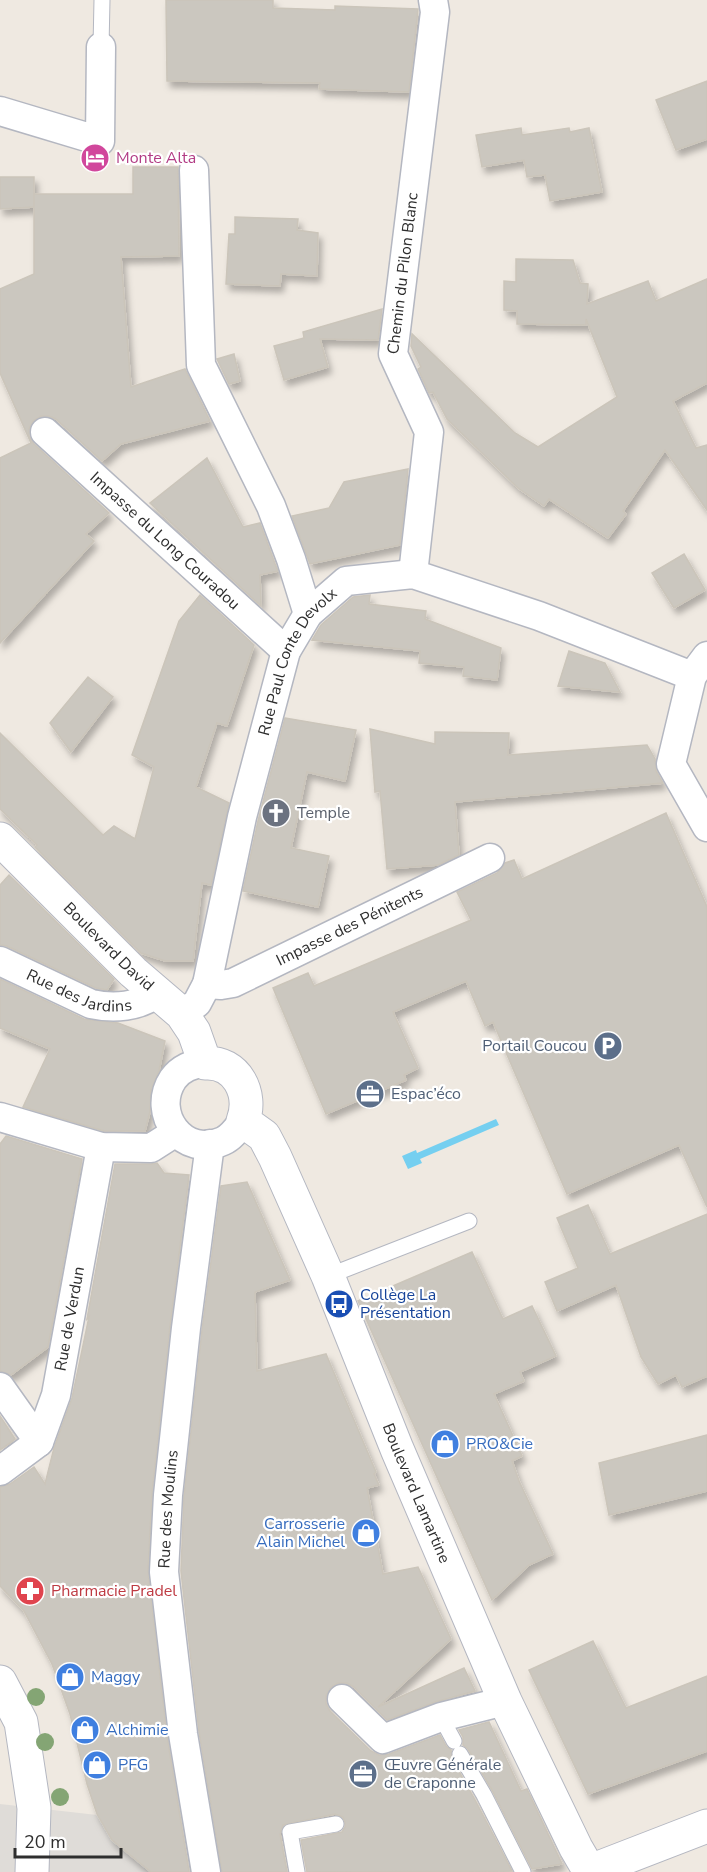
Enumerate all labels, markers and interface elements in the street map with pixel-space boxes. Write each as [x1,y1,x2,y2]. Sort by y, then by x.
hotel icon: Monte Alta [79,142,111,174]
place label: Monte Alta [116,147,196,169]
street label: Chemin du Pilon Blanc [382,191,424,355]
street label: Impasse du Long Couradou [85,467,245,615]
street label: Rue Paul Conte Devolx [253,582,342,738]
church icon: Temple [260,797,292,829]
place label: Temple [297,802,350,824]
street label: Impasse des Pénitents [273,881,427,971]
street label: Boulevard David [58,897,159,996]
street label: Rue des Jardins [23,964,134,1018]
parking icon: Portail Coucou [592,1030,624,1062]
place label: Portail Coucou [482,1035,587,1057]
office icon: Espac’éco [354,1078,386,1110]
place label: Espac’éco [391,1083,461,1105]
street label: Rue de Verdun [50,1265,90,1373]
place label: Collège La Présentation [360,1284,451,1324]
bus stop icon: Collège La Présentation [323,1288,355,1320]
street label: Boulevard Lamartine [377,1420,456,1567]
shop icon: PRO&Cie [429,1428,461,1460]
place label: PRO&Cie [466,1433,533,1455]
street label: Rue des Moulins [153,1449,184,1569]
place label: Carrosserie Alain Michel [256,1513,345,1553]
shop icon: Carrosserie Alain Michel [350,1517,382,1549]
pharmacy icon: Pharmacie Pradel [14,1575,46,1607]
place label: Pharmacie Pradel [51,1580,177,1602]
shop icon: Maggy [54,1661,86,1693]
place label: Maggy [91,1666,141,1688]
shop icon: Alchimie [69,1714,101,1746]
place label: Alchimie [106,1719,168,1741]
shop icon: PFG [81,1749,113,1781]
place label: PFG [118,1754,148,1776]
place label: Œuvre Générale de Craponne [384,1754,501,1794]
office icon: Œuvre Générale de Craponne [347,1758,379,1790]
scale bar [15,1821,122,1859]
text: 20 m [24,1830,66,1854]

